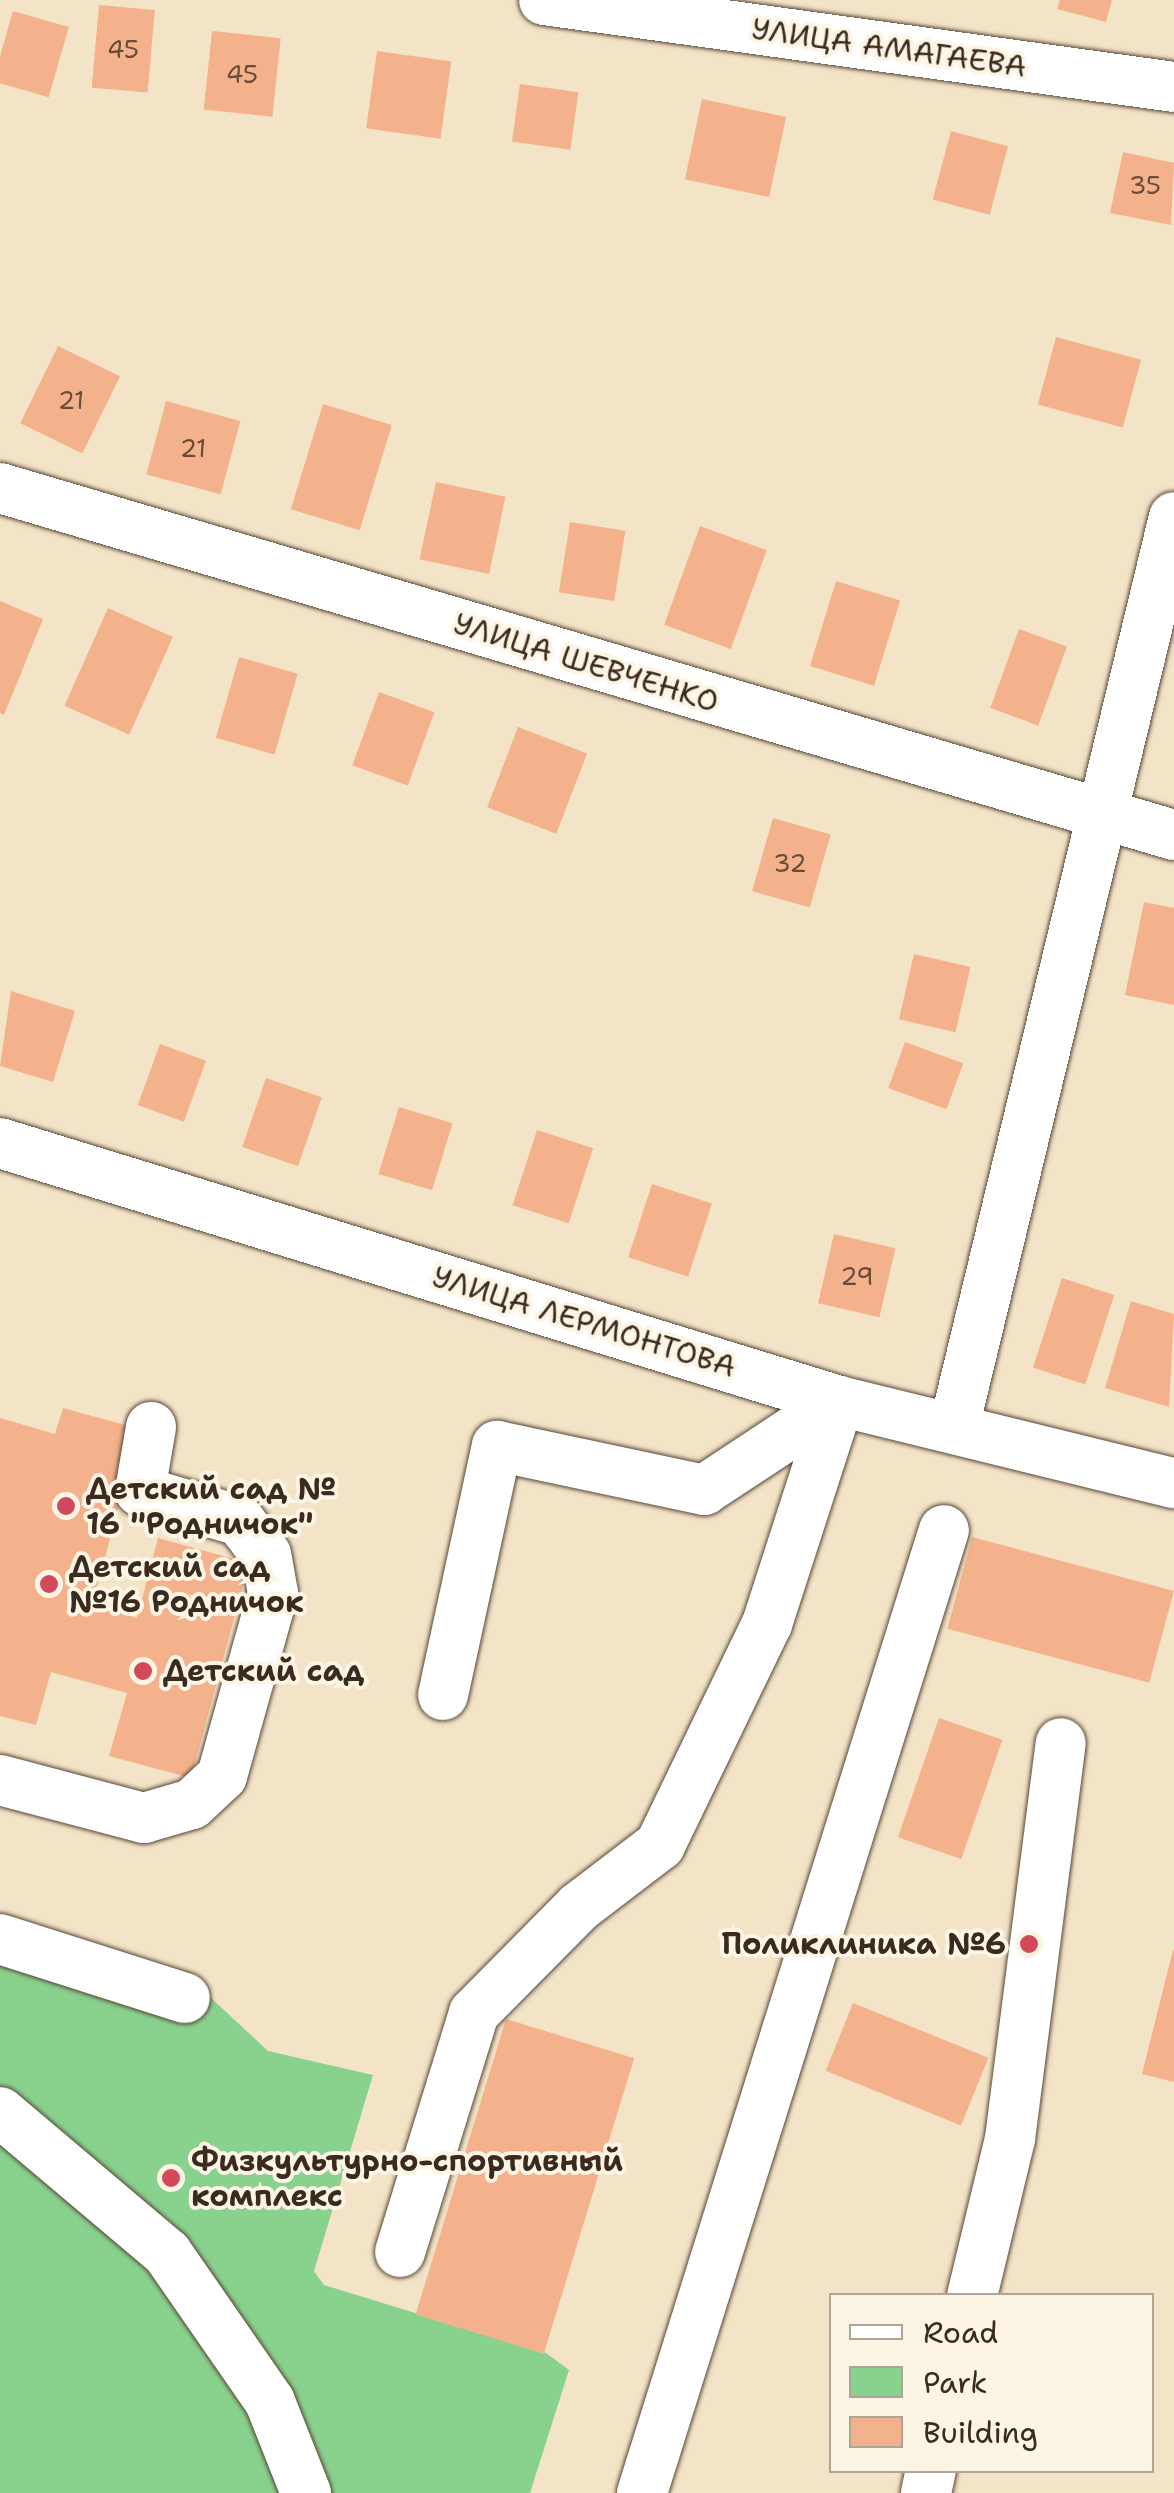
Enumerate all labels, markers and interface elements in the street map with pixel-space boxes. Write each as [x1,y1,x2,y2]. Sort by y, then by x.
street label: УЛИЦА АМАГАЕВА [749,11,1029,85]
house number: 45 [107,34,139,64]
house number: 45 [226,59,258,89]
house number: 35 [1129,170,1161,200]
house number: 21 [58,385,84,415]
house number: 21 [180,433,206,463]
street label: УЛИЦА ШЕВЧЕНКО [449,606,723,720]
house number: 32 [773,848,807,878]
street label: УЛИЦА ЛЕРМОНТОВА [428,1259,740,1385]
house number: 29 [840,1261,874,1291]
place label: Детский сад № 16 "Родничок" [86,1471,336,1542]
marker: Детский сад № 16 "Родничок" [55,1495,77,1517]
place label: Детский сад №16 Родничок [69,1549,304,1620]
marker: Детский сад №16 Родничок [38,1573,60,1595]
place label: Детский сад [163,1653,364,1689]
marker: Детский сад [132,1660,154,1682]
place label: Поликлиника №6 [721,1926,1006,1962]
marker: Поликлиника №6 [1016,1931,1042,1957]
place label: Физкультурно-спортивный комплекс [191,2143,623,2214]
marker: Физкультурно-спортивный комплекс [160,2167,182,2189]
legend [829,2293,1154,2473]
text: Road [923,2312,998,2353]
text: Park [923,2362,987,2403]
text: Building [923,2412,1038,2453]

